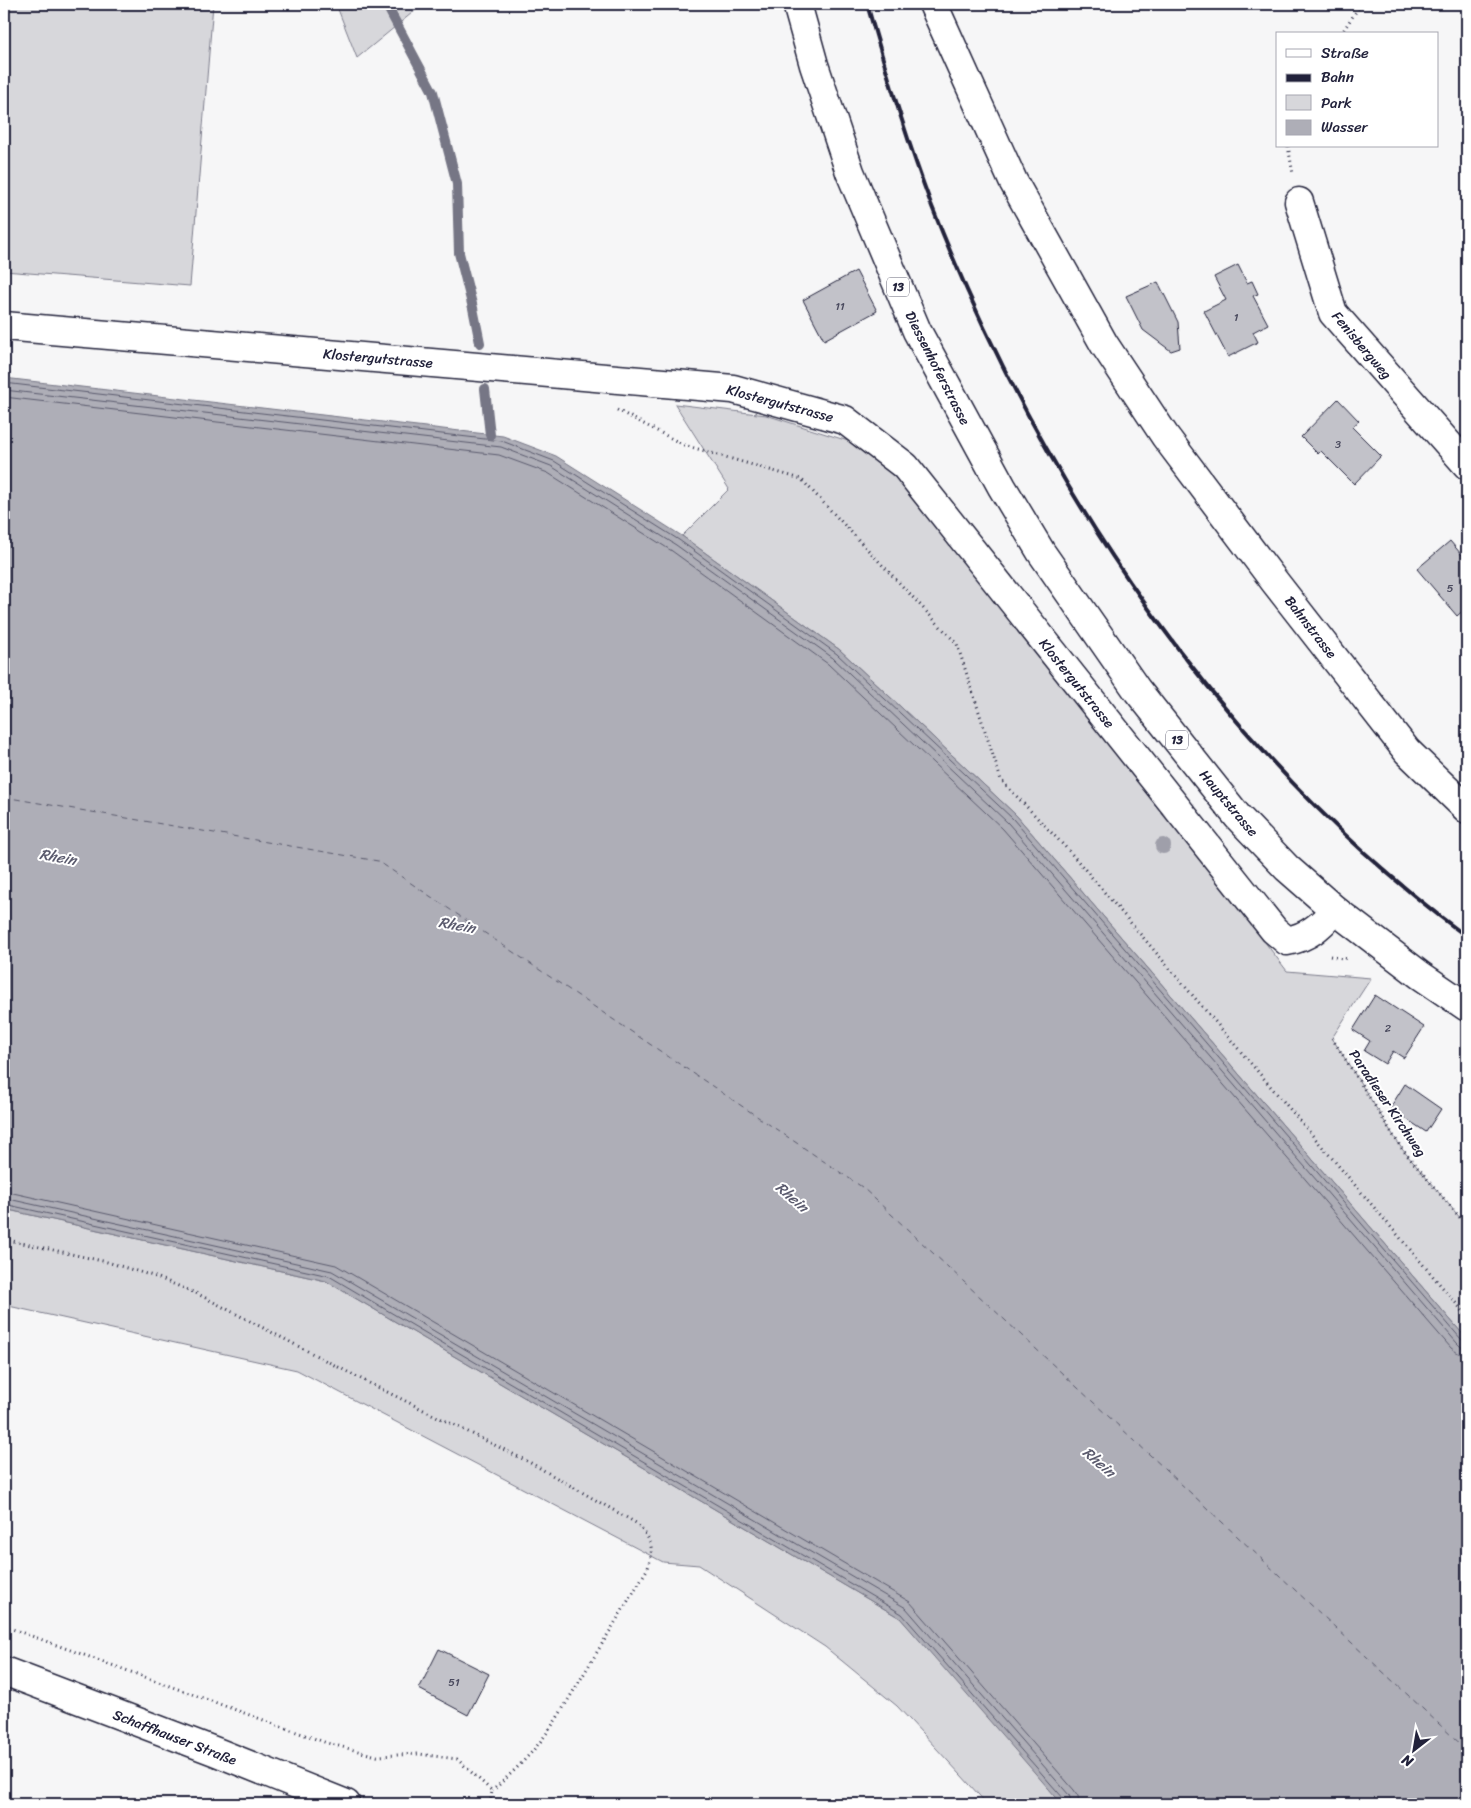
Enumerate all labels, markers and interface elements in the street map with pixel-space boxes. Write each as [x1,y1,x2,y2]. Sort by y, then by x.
legend [1276,32,1438,148]
text: Straße [1321,40,1369,66]
text: Bahn [1321,64,1354,90]
text: Park [1321,90,1352,116]
text: Wasser [1321,114,1369,140]
road number: 13 [887,278,909,296]
house number: 11 [835,297,845,316]
street label: Fenisbergweg [1325,305,1398,385]
street label: Diessenhoferstrasse [898,307,977,430]
house number: 1 [1234,308,1239,327]
street label: Klostergutstrasse [322,341,434,376]
street label: Klostergutstrasse [723,377,836,430]
house number: 3 [1335,435,1341,454]
house number: 5 [1447,579,1454,598]
street label: Bahnstrasse [1278,590,1343,664]
street label: Klostergutstrasse [1032,633,1121,734]
road number: 13 [1166,730,1188,750]
street label: Hauptstrasse [1193,764,1265,843]
water label: Rhein [38,841,80,873]
water label: Rhein [437,909,479,941]
house number: 2 [1385,1019,1392,1038]
street label: Paradieser Kirchweg [1342,1044,1433,1162]
water label: Rhein [770,1175,816,1220]
water label: Rhein [1077,1440,1123,1485]
house number: 51 [448,1673,460,1692]
street label: Schaffhauser Straße [109,1702,241,1773]
north arrow [1388,1726,1438,1776]
text: N [1397,1747,1419,1774]

